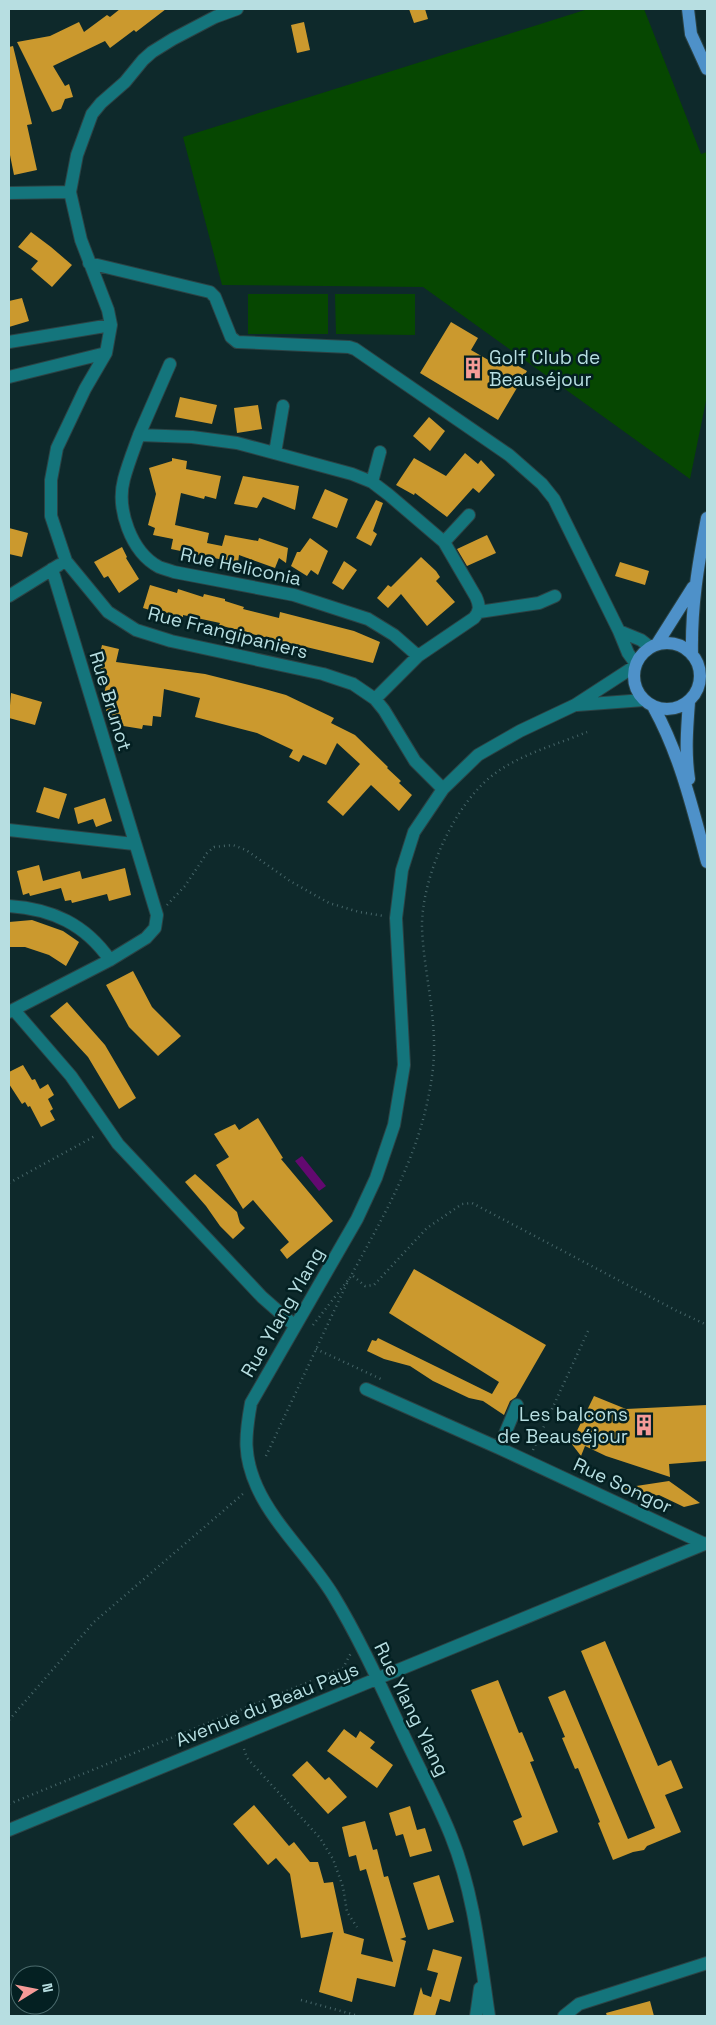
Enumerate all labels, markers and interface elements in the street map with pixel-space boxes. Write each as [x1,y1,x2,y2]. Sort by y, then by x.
place label: Golf Club de Beauséjour [489,345,600,392]
building icon: Golf Club de Beauséjour [460,355,486,381]
street label: Rue Heliconia [178,541,304,592]
street label: Rue Frangipaniers [145,601,310,664]
street label: Rue Brunot [84,648,138,754]
street label: Rue Ylang Ylang [235,1243,330,1382]
place label: Les balcons de Beauséjour [497,1402,628,1449]
building icon: Les balcons de Beauséjour [631,1412,657,1438]
street label: Rue Songor [570,1452,676,1519]
street label: Rue Ylang Ylang [368,1638,455,1780]
street label: Avenue du Beau Pays [172,1656,362,1753]
north arrow [10,1965,60,2015]
text: N [38,1982,57,1994]

